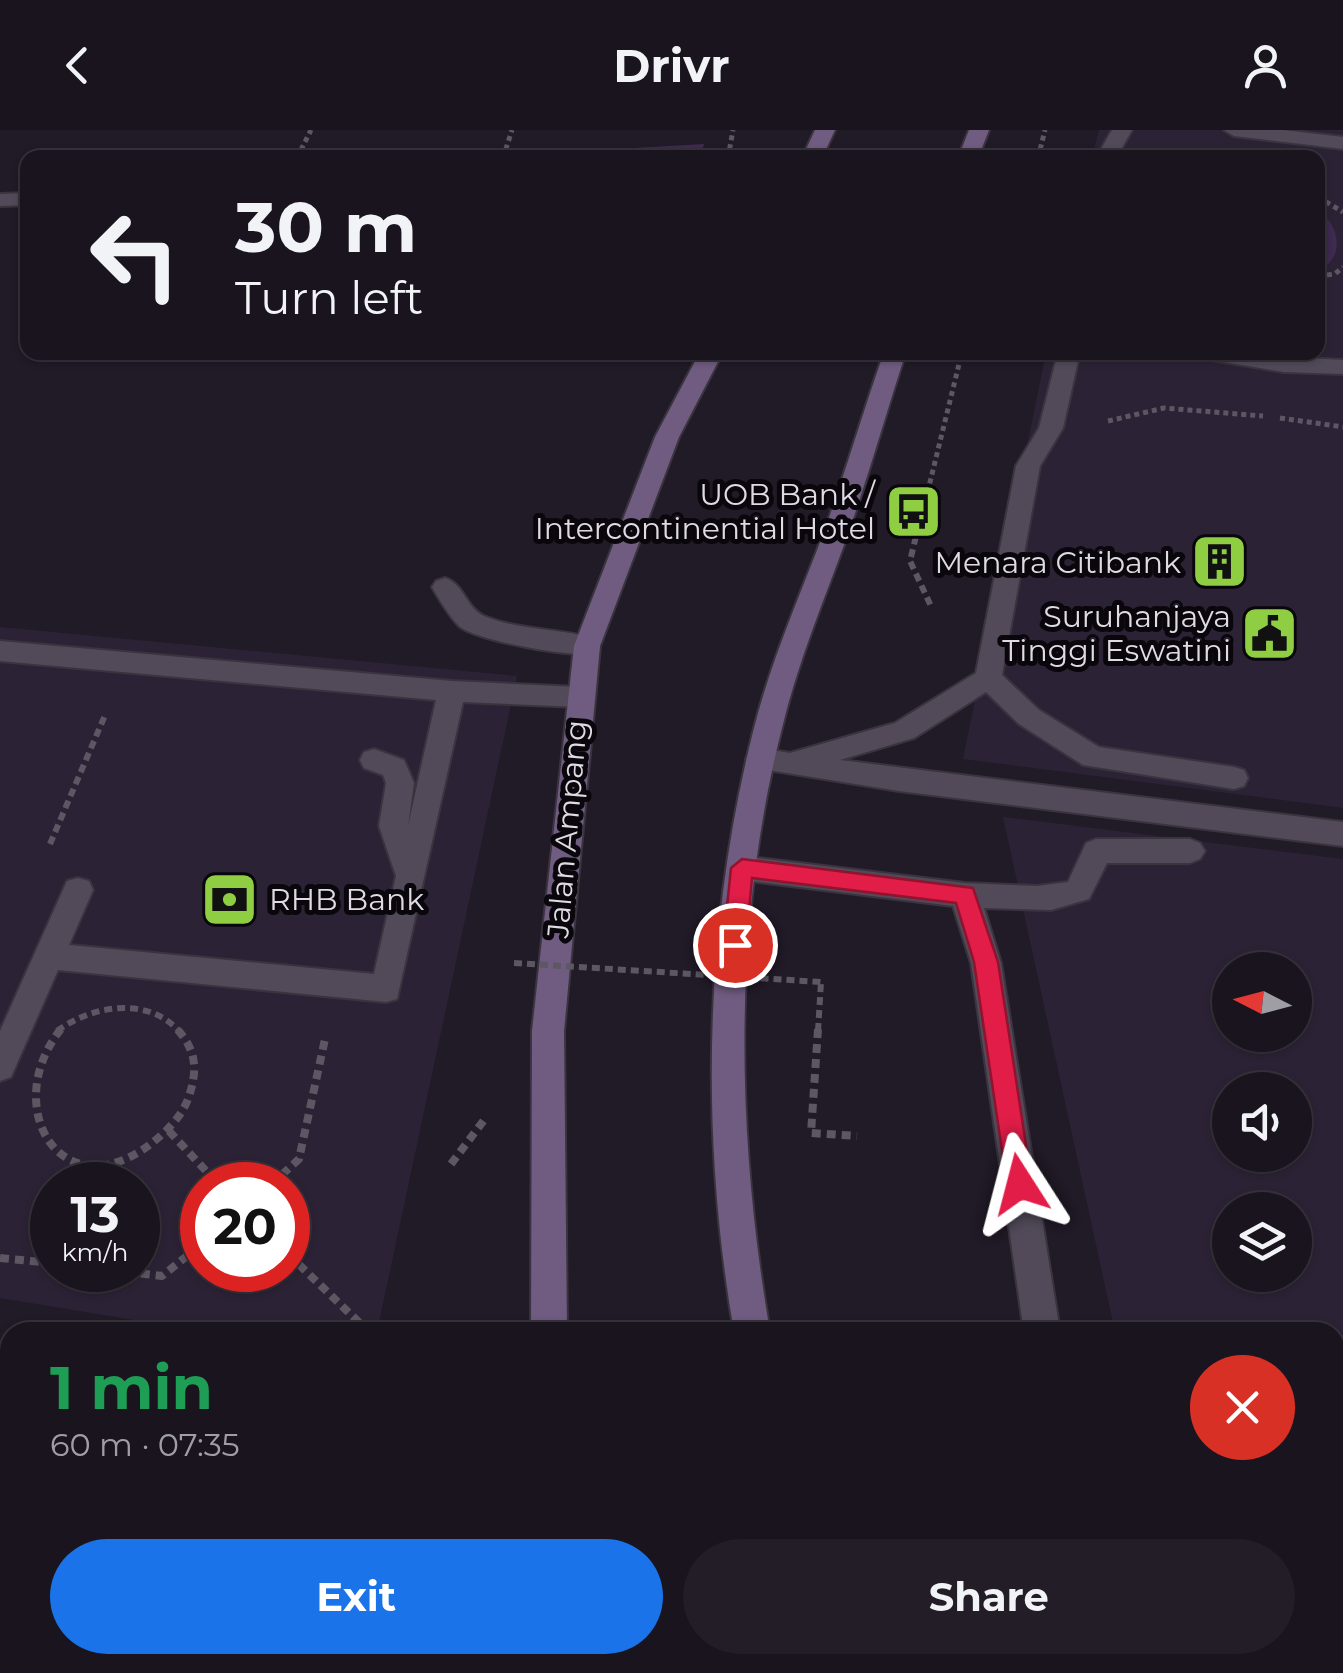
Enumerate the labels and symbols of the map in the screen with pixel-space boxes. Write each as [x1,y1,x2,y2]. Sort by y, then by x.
place label: UOB Bank / Intercontinential Hotel [535,476,877,547]
bus stop icon: UOB Bank / Intercontinential Hotel [884,481,944,541]
building icon: Menara Citibank [1190,532,1250,592]
place label: Menara Citibank [934,544,1181,581]
place label: Suruhanjaya Tinggi Eswatini [1002,598,1231,669]
public building icon: Suruhanjaya Tinggi Eswatini [1240,603,1300,663]
street label: Jalan Ampang [539,718,595,941]
bank icon: RHB Bank [200,869,260,929]
place label: RHB Bank [269,881,424,918]
pin [693,903,778,988]
north arrow [1212,952,1312,1052]
position arrow [968,1132,1072,1236]
speed limit sign: 20 [180,1162,310,1292]

